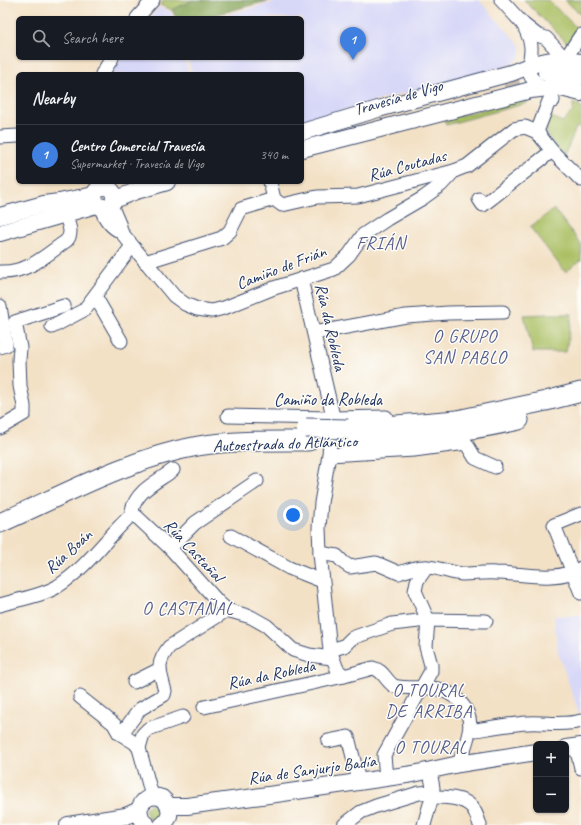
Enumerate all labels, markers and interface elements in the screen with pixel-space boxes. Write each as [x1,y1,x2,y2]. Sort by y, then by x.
search box [16,16,304,60]
icon: search [30,27,52,49]
pin: 1 [340,27,366,60]
text: Search here [62,29,123,48]
street label: Travesía de Vigo [351,75,446,120]
text: Nearby [32,88,75,109]
text: Centro Comercial Travesía [70,137,204,156]
street label: Rúa Coutadas [366,144,450,186]
text: 1 [42,147,48,163]
text: 340 m [260,147,288,163]
text: Supermarket · Travesía de Vigo [70,156,204,172]
district label: FRIÁN [356,232,408,254]
street label: Camiño de Frián [233,240,330,294]
street label: Rúa da Robleda [310,281,351,374]
district label: O GRUPO SAN PABLO [423,325,508,368]
street label: Camiño da Robleda [274,389,383,410]
street label: Autoestrada do Atlántico [213,430,360,457]
your location [283,505,303,525]
street label: Rúa Castañal [159,515,230,588]
street label: Rúa Boán [40,524,97,578]
district label: O CASTAÑAL [142,597,234,619]
street label: Rúa da Robleda [225,655,318,694]
district label: O TOURAL DE ARRIBA [385,679,473,722]
district label: O TOURAL [394,736,468,758]
map controls [533,741,569,813]
button: + [533,741,569,777]
street label: Rúa de Sanjurjo Badía [247,750,379,789]
button: − [533,777,569,813]

